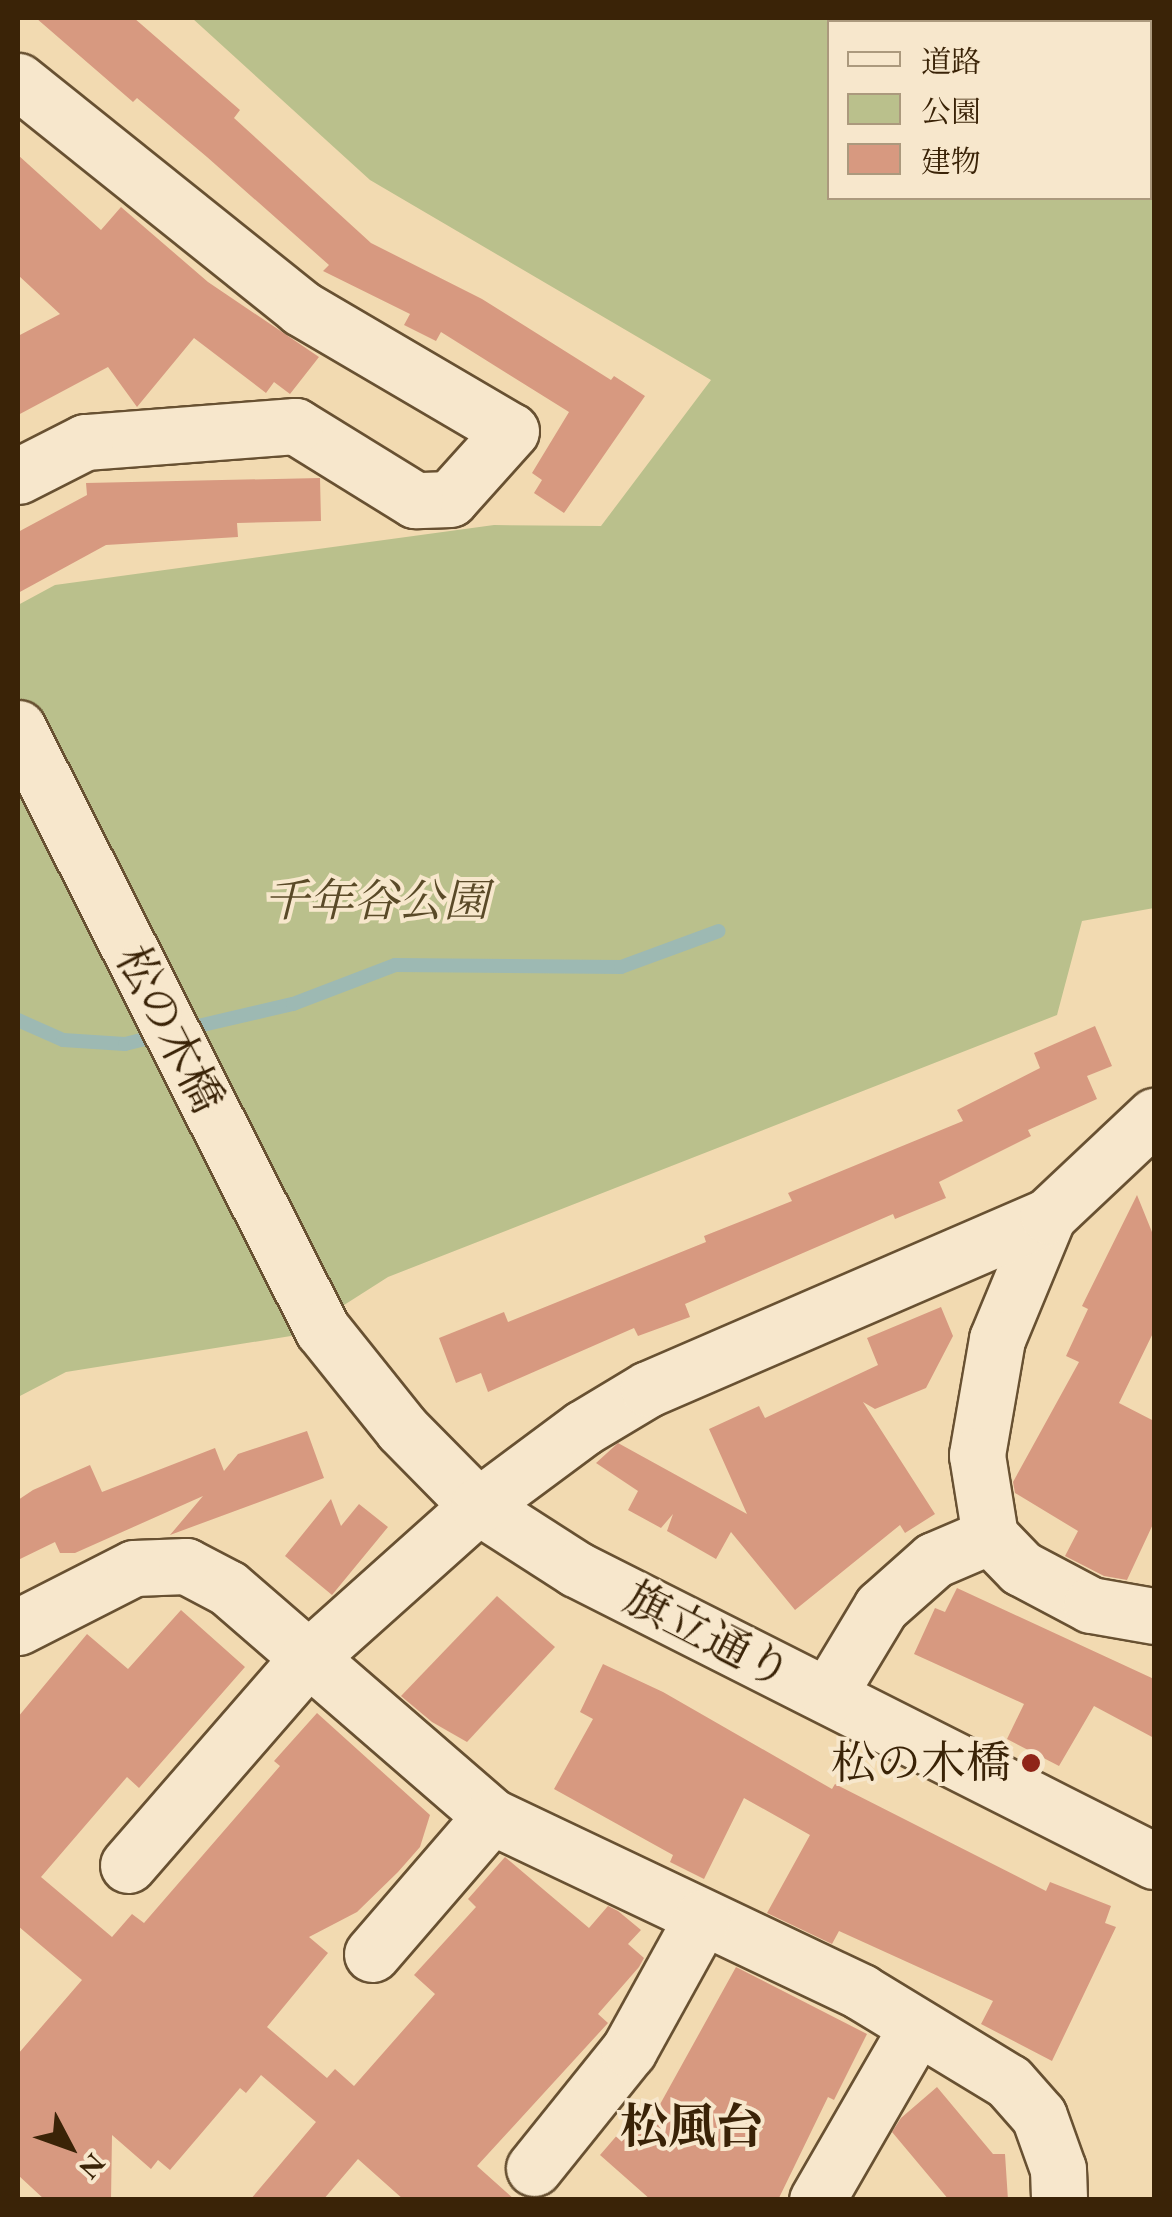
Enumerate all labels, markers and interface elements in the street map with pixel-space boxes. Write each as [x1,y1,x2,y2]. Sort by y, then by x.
legend [827,20,1152,200]
text: 道路 [921,42,981,81]
text: 公園 [921,92,981,131]
text: 建物 [921,142,981,181]
park label: 千年谷公園 [264,874,488,928]
street label: 松の木橋 [105,937,235,1121]
street label: 旗立通り [616,1570,800,1700]
place label: 松の木橋 [831,1736,1011,1790]
marker: 松の木橋 [1020,1752,1042,1774]
north arrow [20,2097,120,2197]
district label: 松風台 [620,2098,764,2156]
text: N [72,2146,114,2187]

